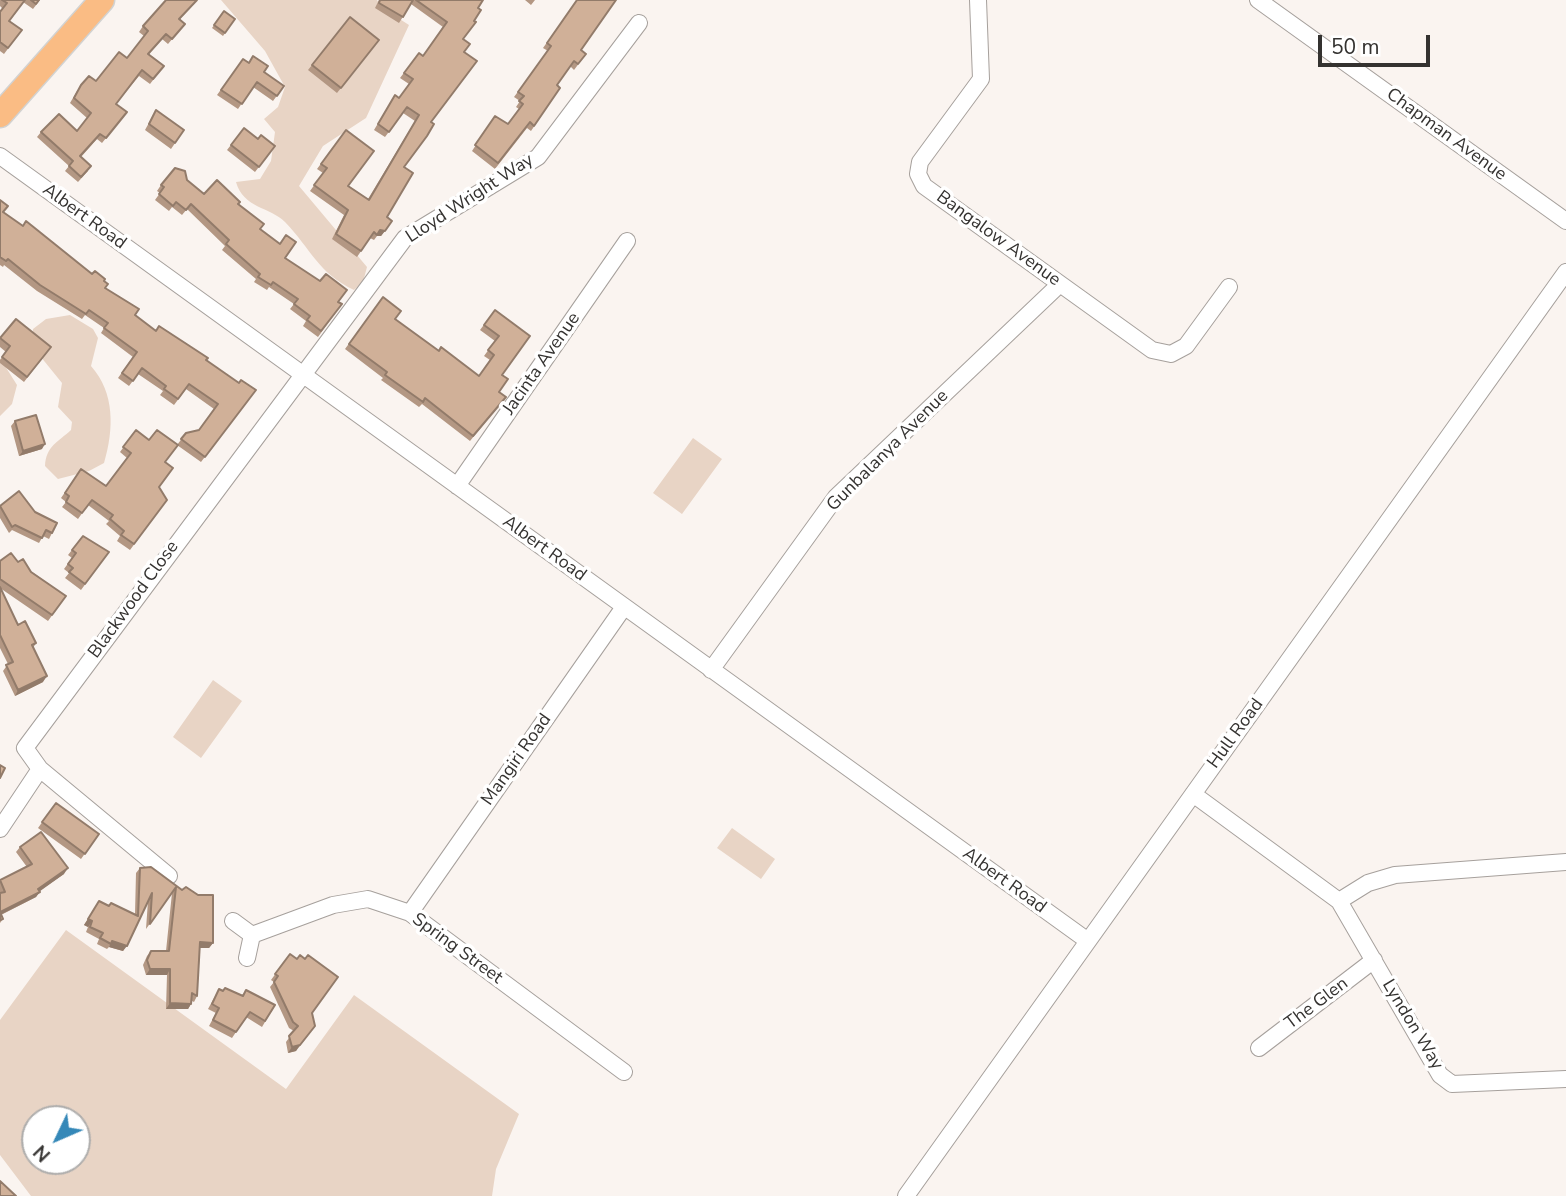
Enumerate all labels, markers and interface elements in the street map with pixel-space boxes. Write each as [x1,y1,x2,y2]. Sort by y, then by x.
scale bar [1321,21,1433,65]
text: 50 m [1331,33,1380,61]
street label: Chapman Avenue [1382,84,1510,186]
street label: Lloyd Wright Way [402,150,538,248]
street label: Albert Road [38,179,130,255]
street label: Bangalow Avenue [932,187,1064,291]
street label: Jacinta Avenue [499,309,585,419]
street label: Gunbalanya Avenue [823,386,953,516]
street label: Albert Road [498,511,590,587]
street label: Blackwood Close [84,537,184,663]
street label: Hull Road [1203,695,1269,773]
street label: Mangiri Road [477,710,557,810]
street label: Albert Road [958,843,1050,919]
street label: Spring Street [407,909,507,989]
street label: The Glen [1281,973,1353,1035]
street label: Lyndon Way [1377,976,1447,1074]
north arrow [21,1105,91,1175]
text: N [28,1139,57,1167]

